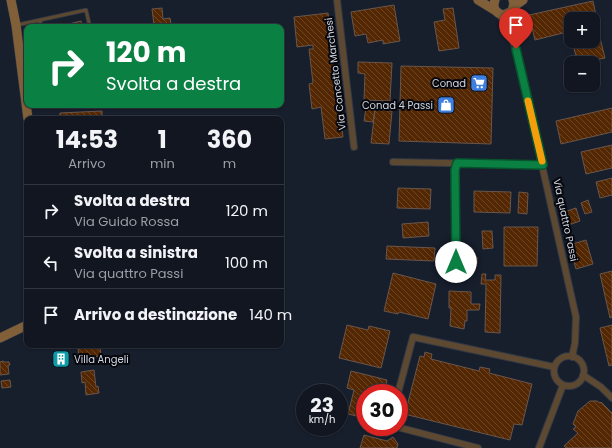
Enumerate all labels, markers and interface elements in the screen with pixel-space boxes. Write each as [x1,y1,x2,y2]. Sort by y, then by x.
pin [499,8,533,49]
map controls [564,12,600,92]
button: + [564,12,600,48]
icon: arrive [505,14,527,36]
street label: Via Concetto Marchesi [321,17,350,131]
text: 120 m [106,33,186,72]
icon: right [40,40,92,92]
button: − [564,56,600,92]
text: Svolta a destra [106,71,241,96]
supermarket icon: Conad [469,73,489,93]
place label: Conad [432,76,466,91]
shop icon: Conad 4 Passi [436,95,456,115]
place label: Conad 4 Passi [362,98,433,113]
text: 14:53 [56,123,118,156]
text: 1 [158,123,167,156]
text: 360 [207,123,252,156]
text: Arrivo [68,154,106,173]
text: min [150,154,175,173]
text: m [223,154,236,173]
street label: Via quattro Passi [549,177,582,263]
text: Svolta a destra [74,190,190,211]
icon: right [40,200,62,222]
text: 120 m [226,200,268,221]
text: Via Guido Rossa [74,212,179,231]
position arrow [435,241,477,283]
text: Svolta a sinistra [74,242,198,263]
icon: left [40,252,62,274]
text: 100 m [225,252,268,273]
text: Via quattro Passi [74,264,183,283]
icon: arrive [40,304,62,326]
text: Arrivo a destinazione [74,304,237,325]
text: 140 m [249,304,292,325]
building icon: Villa Angeli [51,349,71,369]
place label: Villa Angeli [74,352,129,367]
speed limit sign: 30 [356,384,408,436]
text: 23 [310,391,334,419]
text: km/h [309,412,335,427]

